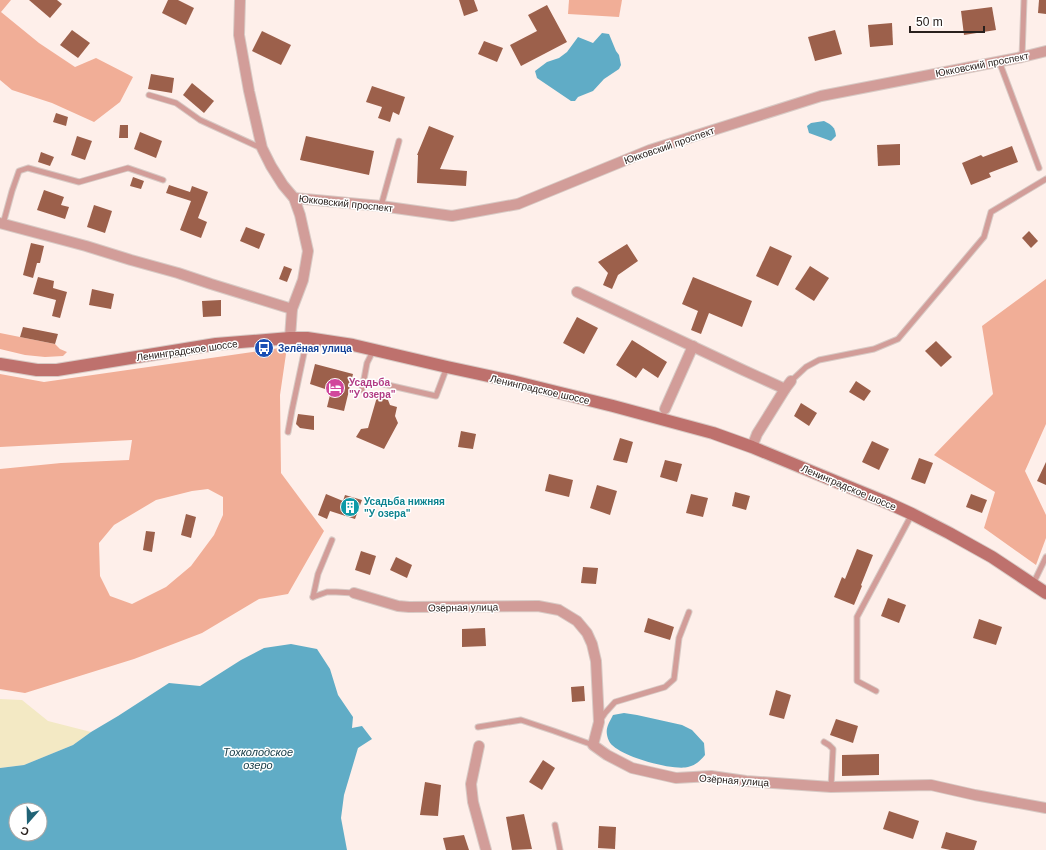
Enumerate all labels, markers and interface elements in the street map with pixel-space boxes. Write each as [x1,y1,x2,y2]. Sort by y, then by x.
scale bar [910,8,984,34]
text: 50 m [916,15,943,29]
street label: Юкковский проспект [935,50,1030,79]
street label: Юкковский проспект [623,125,716,166]
street label: Юкковский проспект [298,193,394,214]
bus stop icon: Зелёная улица [253,337,275,359]
street label: Ленинградское шоссе [136,338,239,363]
place label: Зелёная улица [278,343,352,354]
street label: Ленинградское шоссе [489,373,591,406]
hotel icon: Усадьба "У озера" [324,377,346,399]
place label: Усадьба "У озера" [349,377,396,400]
street label: Ленинградское шоссе [800,462,898,513]
building icon: Усадьба нижняя "У озера" [339,496,361,518]
place label: Усадьба нижняя "У озера" [364,496,445,519]
street label: Озёрная улица [428,601,499,614]
water label: Тохколодское озеро [223,746,293,771]
street label: Озёрная улица [699,773,770,788]
north arrow [8,802,48,842]
text: С [19,824,30,838]

